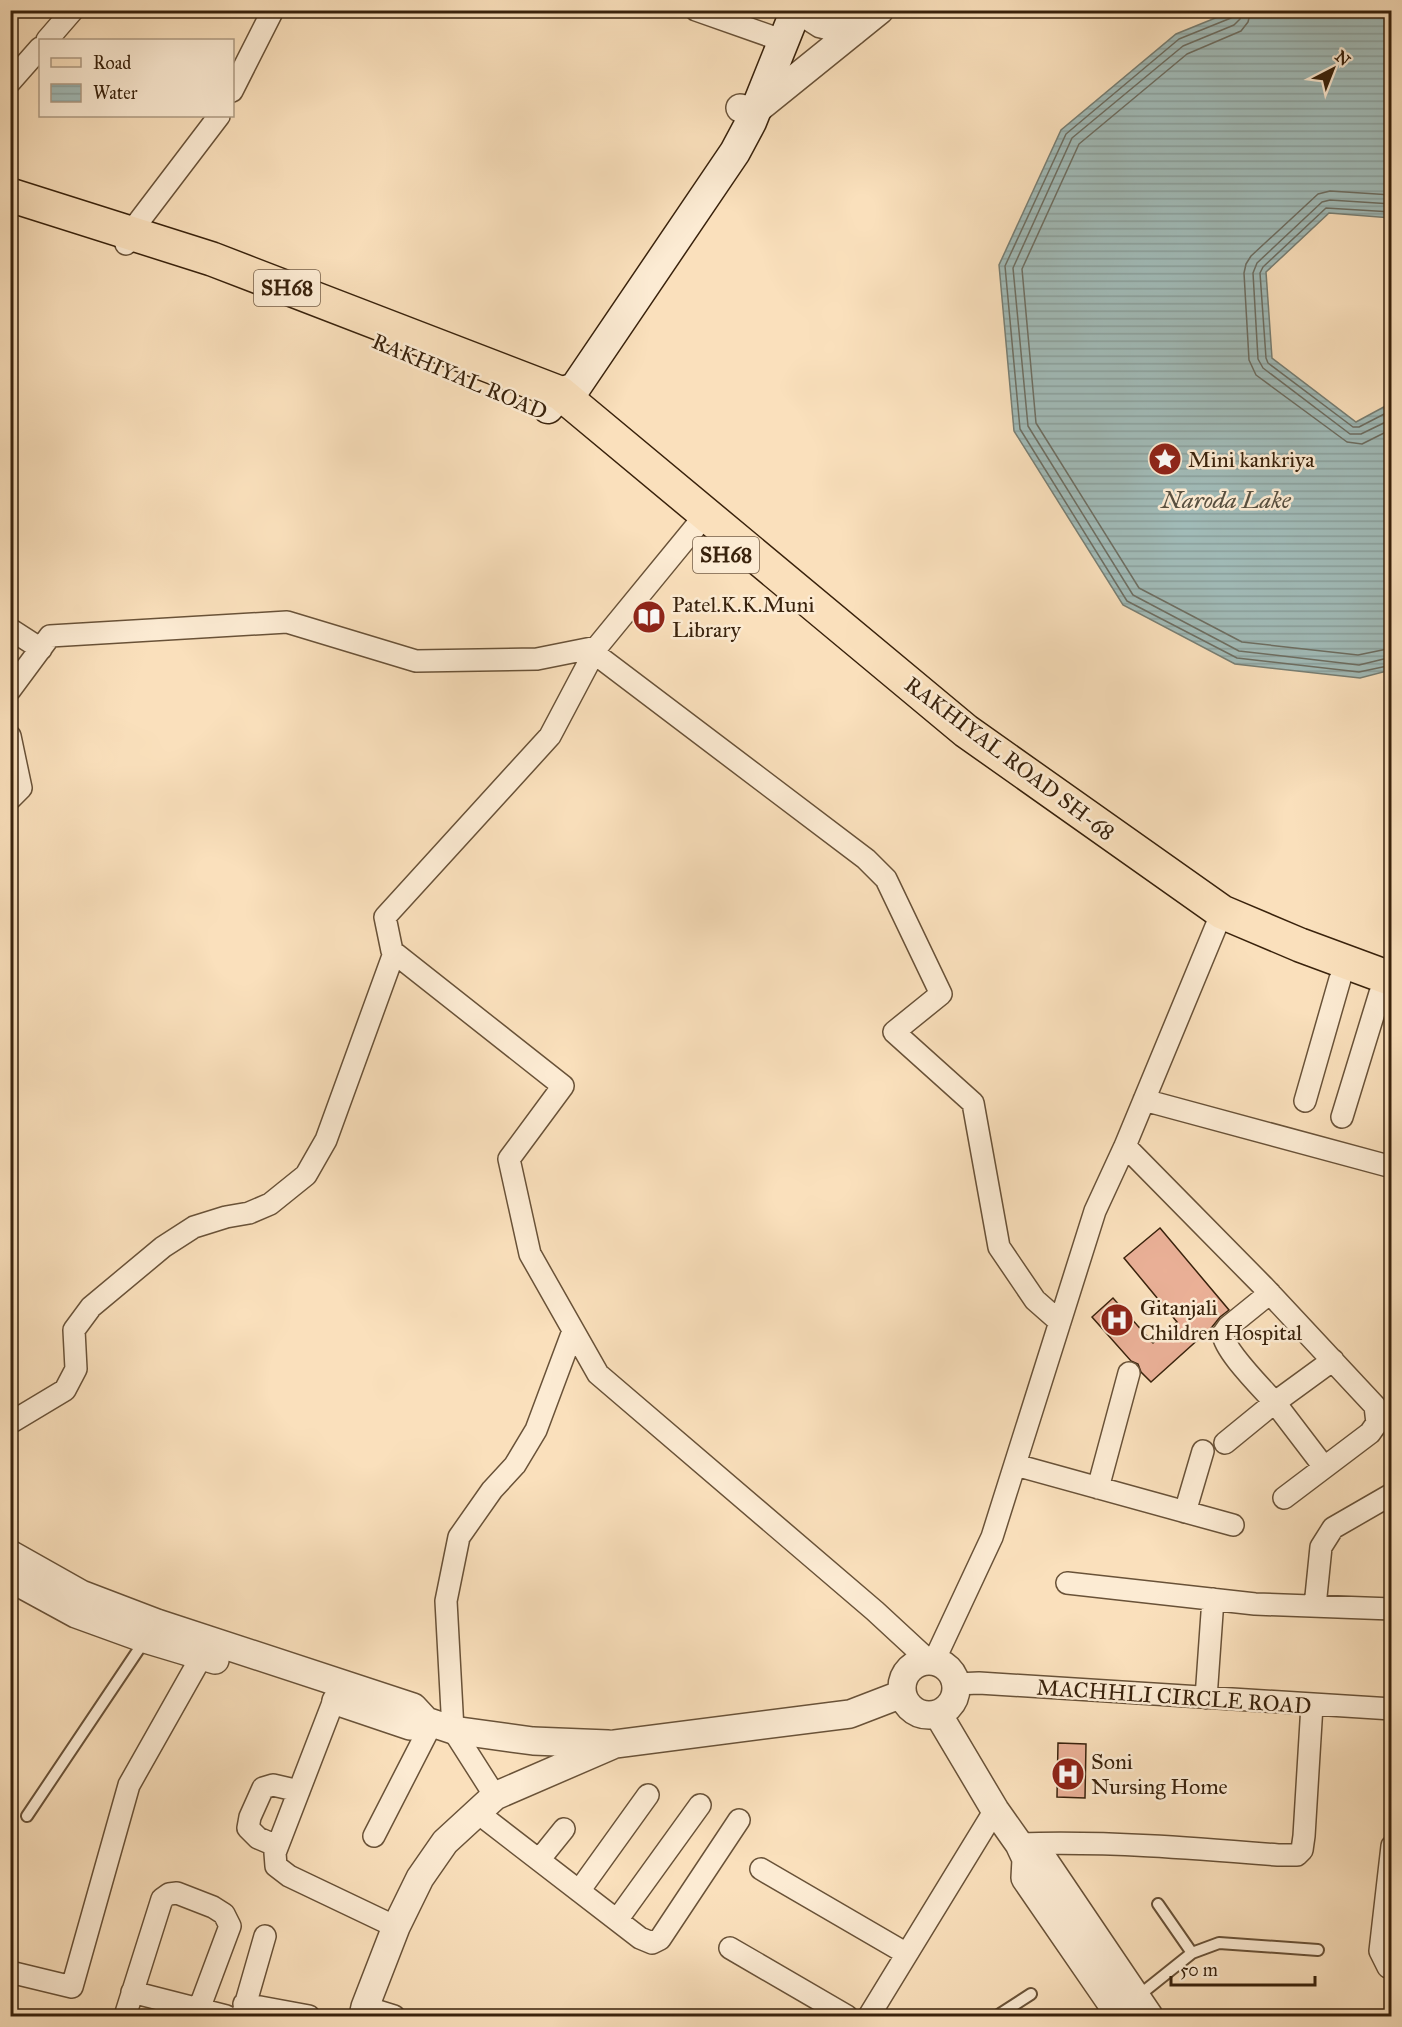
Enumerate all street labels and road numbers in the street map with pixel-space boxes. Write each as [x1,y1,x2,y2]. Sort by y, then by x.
road number: SH68 [254,270,320,306]
street label: RAKHIYAL ROAD [368,327,551,426]
road number: SH68 [693,537,759,573]
street label: RAKHIYAL ROAD SH-68 [899,671,1120,846]
street label: MACHHLI CIRCLE ROAD [1036,1673,1312,1720]

